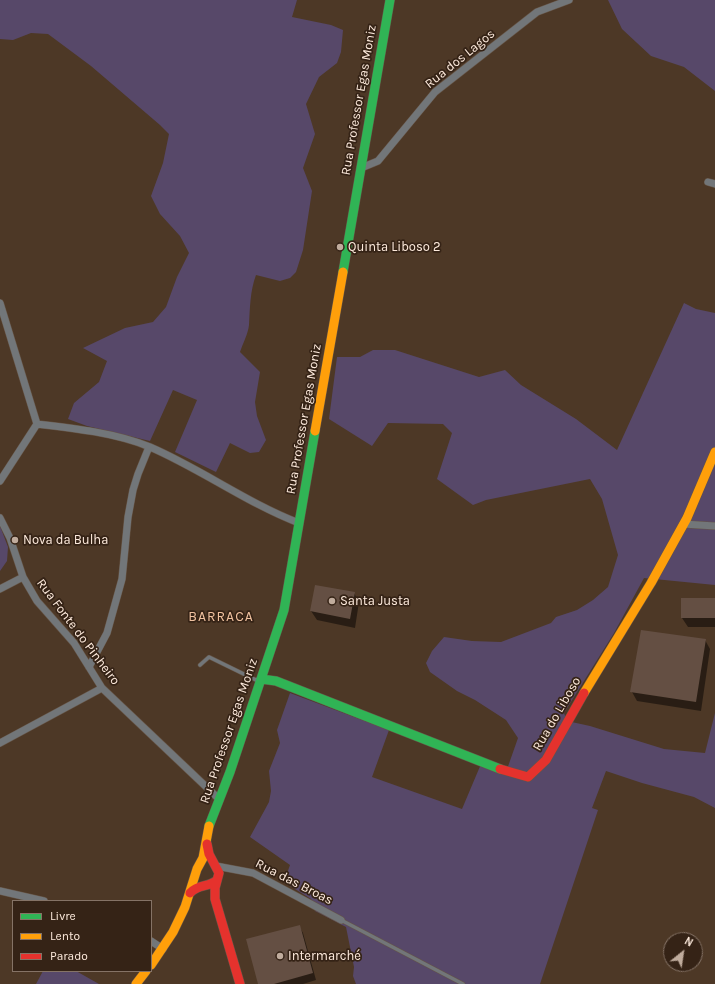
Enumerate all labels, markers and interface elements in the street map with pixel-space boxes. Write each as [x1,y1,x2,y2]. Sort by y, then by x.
street label: Rua Professor Egas Moniz [338,24,380,176]
street label: Rua dos Lagos [422,26,498,92]
place label: Quinta Liboso 2 [348,239,441,255]
marker: Quinta Liboso 2 [335,242,345,252]
street label: Rua Professor Egas Moniz [283,343,325,495]
place label: Nova da Bulha [23,532,108,548]
marker: Nova da Bulha [10,535,20,545]
street label: Rua Fonte do Pinheiro [33,576,123,688]
place label: Santa Justa [340,593,410,609]
marker: Santa Justa [327,596,337,606]
district label: BARRACA [188,609,254,625]
street label: Rua Professor Egas Moniz [197,656,261,806]
street label: Rua do Liboso [530,674,584,754]
street label: Rua das Broas [253,856,335,908]
legend [12,900,152,972]
text: Livre [50,909,76,923]
text: Lento [50,929,80,943]
north arrow [663,932,703,972]
text: N [682,934,695,950]
place label: Intermarché [288,948,361,964]
text: Parado [50,949,88,963]
marker: Intermarché [275,951,285,961]

